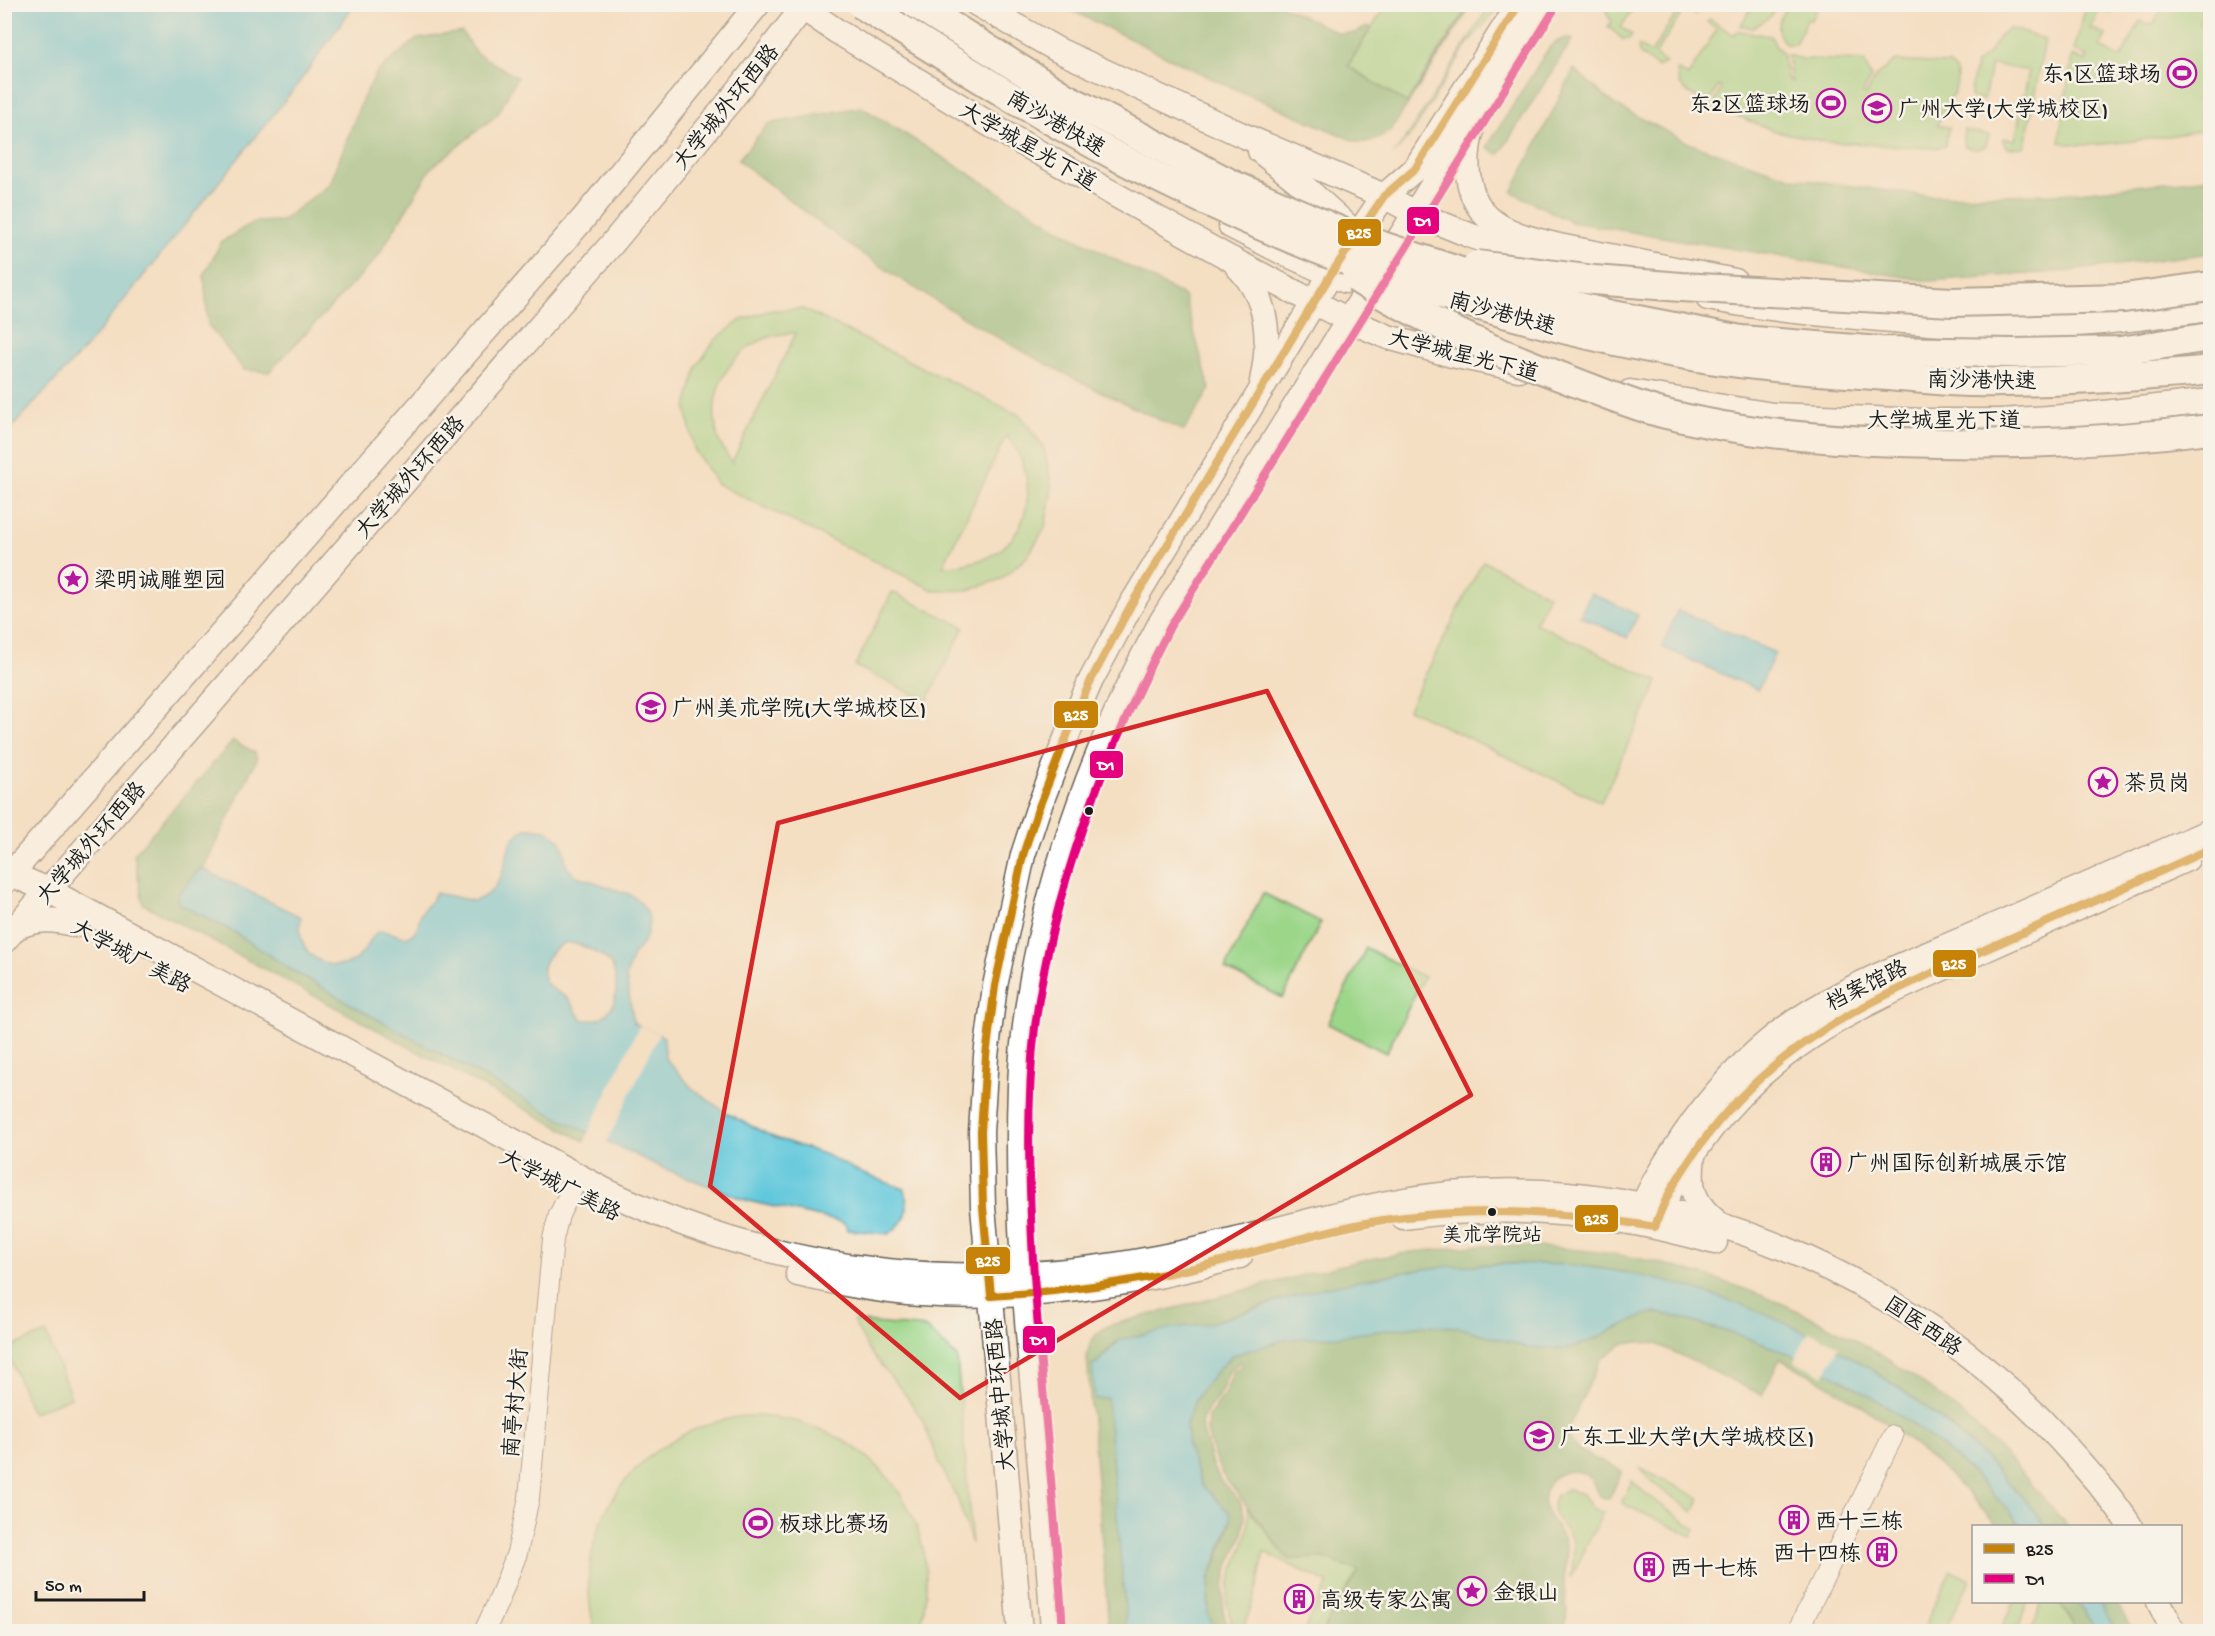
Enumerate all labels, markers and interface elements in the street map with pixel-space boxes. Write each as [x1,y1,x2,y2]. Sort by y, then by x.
street label: 大学城外环西路 [668,39,787,177]
sports icon: 东1区篮球场 [2166,57,2198,89]
place label: 东1区篮球场 [2042,62,2161,90]
street label: 南沙港快速 [1001,85,1110,164]
sports icon: 东2区篮球场 [1815,87,1847,119]
place label: 东2区篮球场 [1689,92,1810,120]
school or university icon: 广州大学(大学城校区) [1861,92,1893,124]
street label: 大学城星光下道 [954,98,1101,198]
place label: 广州大学(大学城校区) [1898,98,2108,125]
line badge: D1 [1406,206,1440,235]
text: D1 [1413,214,1431,233]
line badge: B25 [1337,218,1382,247]
text: B25 [1346,226,1372,245]
street label: 南沙港快速 [1445,287,1559,343]
street label: 大学城星光下道 [1385,326,1541,389]
street label: 南沙港快速 [1927,367,2037,397]
street label: 大学城星光下道 [1867,409,2021,436]
street label: 大学城外环西路 [350,411,472,545]
place icon: 梁明诚雕塑园 [57,563,89,595]
place label: 梁明诚雕塑园 [94,569,226,596]
school or university icon: 广州美术学院(大学城校区) [635,691,667,723]
place label: 广州美术学院(大学城校区) [672,696,926,724]
line badge: B25 [1053,700,1099,729]
text: B25 [1063,708,1089,727]
line badge: D1 [1089,750,1124,779]
text: D1 [1096,758,1114,777]
place icon: 茶员岗 [2087,766,2119,798]
place label: 茶员岗 [2124,771,2190,799]
street label: 大学城外环西路 [31,777,153,911]
unlabelled marker [1083,805,1095,817]
street label: 大学城广美路 [66,914,195,1001]
line badge: B25 [1932,949,1977,978]
street label: 档案馆路 [1822,955,1913,1019]
text: B25 [1941,957,1967,976]
street label: 大学城广美路 [494,1144,625,1229]
building icon: 广州国际创新城展示馆 [1810,1146,1842,1178]
place label: 广州国际创新城展示馆 [1847,1152,2067,1179]
line badge: B25 [1574,1204,1619,1233]
marker: 美术学院站 [1486,1206,1498,1218]
text: B25 [1583,1212,1609,1231]
place label: 美术学院站 [1442,1224,1542,1249]
line badge: B25 [965,1246,1011,1275]
text: B25 [975,1254,1001,1273]
street label: 国医西路 [1878,1291,1967,1364]
street label: 大学城中环西路 [981,1317,1023,1473]
line badge: D1 [1022,1325,1056,1354]
text: D1 [1029,1333,1047,1352]
street label: 南亭村大街 [498,1347,536,1459]
school or university icon: 广东工业大学(大学城校区) [1523,1420,1555,1452]
place label: 广东工业大学(大学城校区) [1560,1426,1814,1453]
building icon: 西十三栋 [1778,1504,1810,1536]
sports icon: 板球比赛场 [742,1507,774,1539]
place label: 西十三栋 [1815,1510,1903,1537]
place label: 板球比赛场 [779,1512,889,1540]
legend [1972,1525,2182,1603]
building icon: 西十四栋 [1866,1536,1898,1568]
text: B25 [2025,1541,2054,1562]
place label: 西十四栋 [1773,1542,1861,1569]
building icon: 西十七栋 [1633,1551,1665,1583]
place label: 西十七栋 [1670,1557,1758,1584]
scale bar [36,1564,144,1602]
text: D1 [2025,1571,2045,1592]
place icon: 金银山 [1456,1575,1488,1607]
text: 50 m [45,1577,82,1598]
place label: 金银山 [1493,1580,1559,1608]
building icon: 高级专家公寓 [1283,1583,1315,1615]
place label: 高级专家公寓 [1320,1588,1452,1616]

